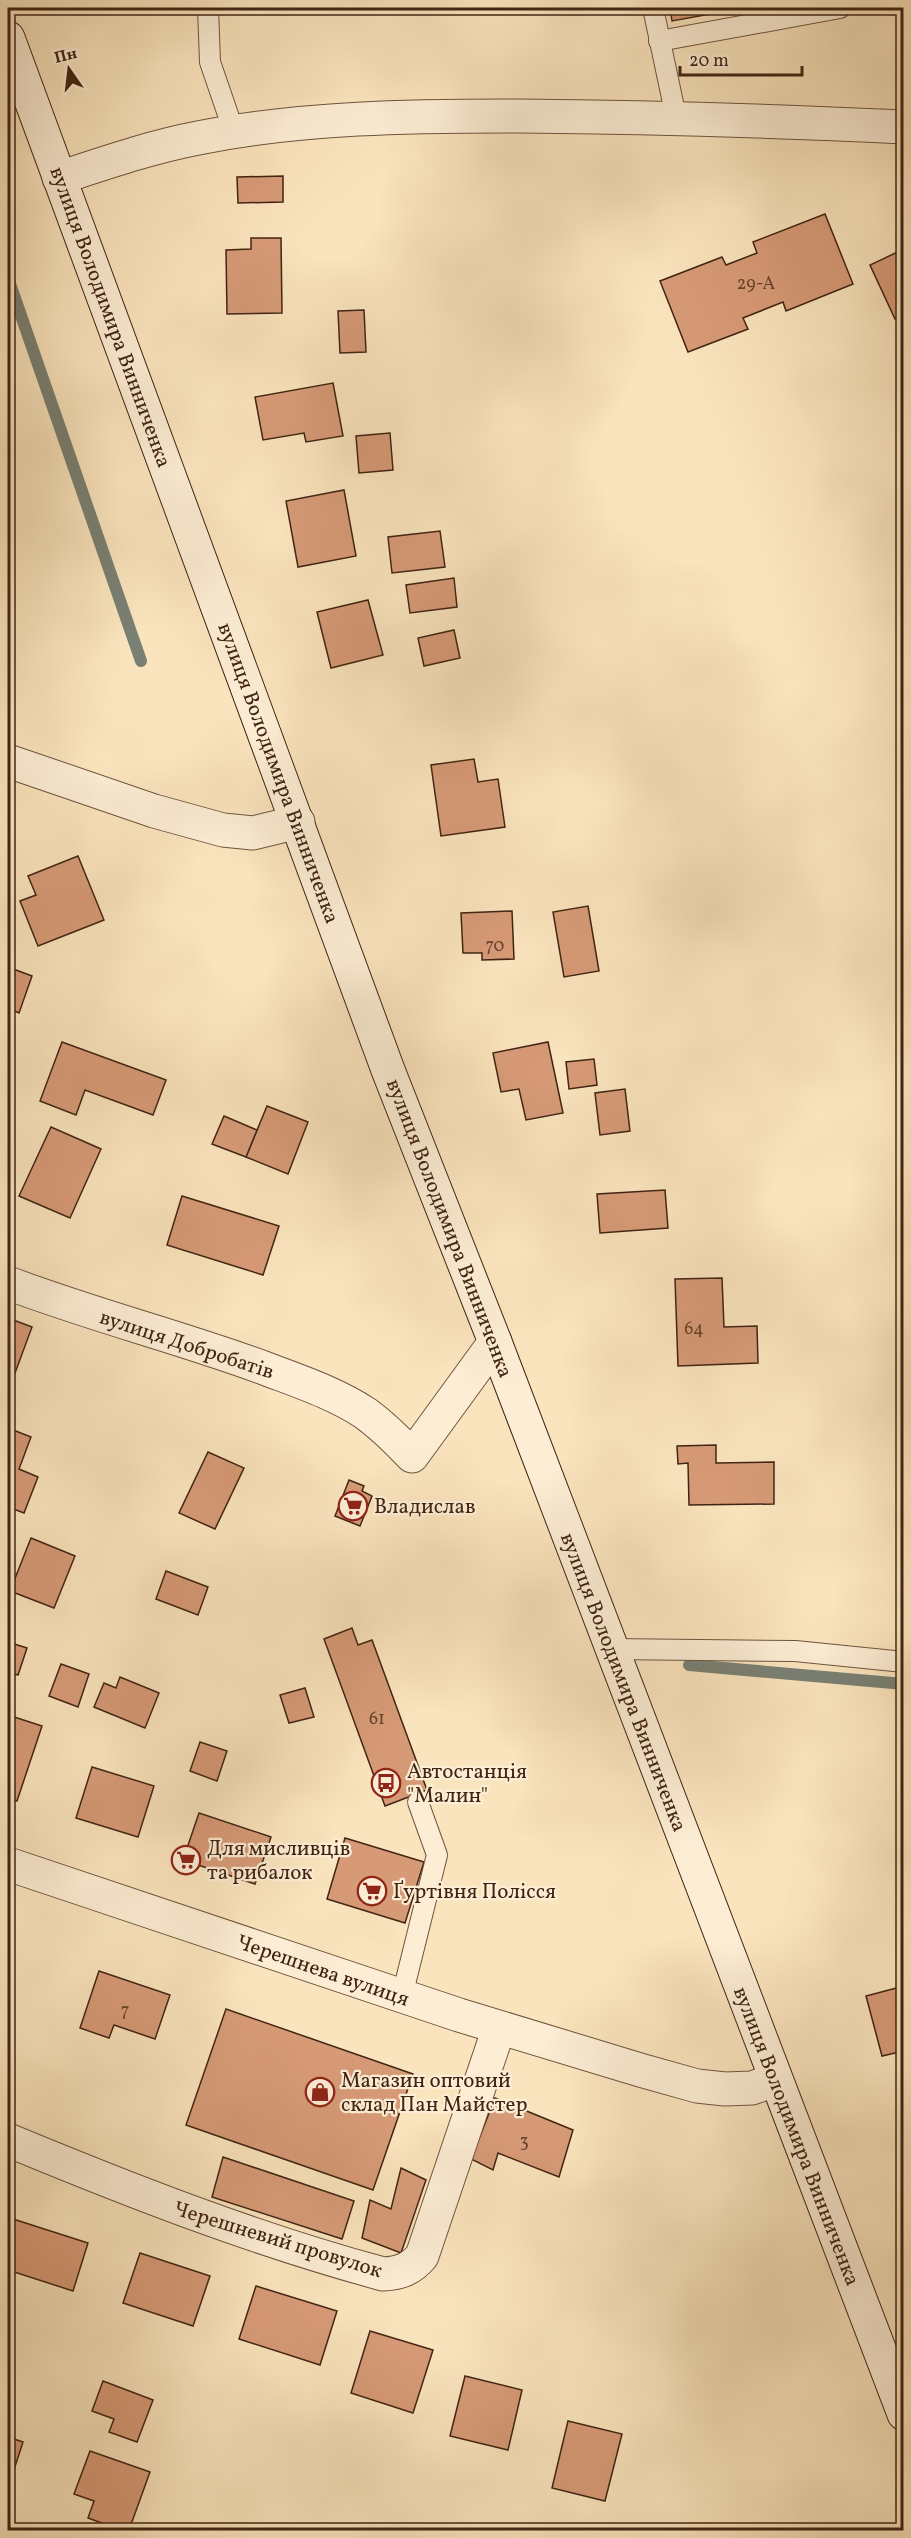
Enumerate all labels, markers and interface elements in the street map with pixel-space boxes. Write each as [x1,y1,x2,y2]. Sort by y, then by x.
north arrow [39,39,99,99]
scale bar [680,39,802,77]
text: Пн [52,43,80,70]
text: 20 m [689,49,729,74]
street label: вулиця Володимира Винниченка [42,163,178,472]
house number: 29-А [737,272,776,297]
street label: вулиця Володимира Винниченка [210,619,346,928]
house number: 70 [486,934,505,959]
street label: вулиця Володимира Винниченка [378,1075,519,1382]
street label: вулиця Добробатів [96,1304,277,1387]
house number: 64 [684,1317,704,1342]
supermarket icon: Владислав [337,1490,369,1522]
place label: Владислав [374,1493,476,1522]
street label: вулиця Володимира Винниченка [552,1529,693,1836]
house number: 61 [369,1707,385,1732]
place label: Автостанція "Малин" [407,1758,527,1811]
bus stop icon: Автостанція "Малин" [370,1767,402,1799]
place label: Для мисливців та рибалок [207,1835,350,1888]
supermarket icon: Для мисливців та рибалок [170,1844,202,1876]
supermarket icon: Ґуртівня Полісся [356,1875,388,1907]
place label: Ґуртівня Полісся [393,1878,556,1907]
street label: Черешнева вулиця [232,1928,413,2015]
street label: вулиця Володимира Винниченка [725,1983,866,2290]
house number: 7 [121,1999,129,2024]
place label: Магазин оптовий склад Пан Майстер [341,2067,527,2120]
shop icon: Магазин оптовий склад Пан Майстер [304,2076,336,2108]
house number: 3 [519,2130,529,2155]
street label: Черешневий провулок [170,2195,386,2286]

